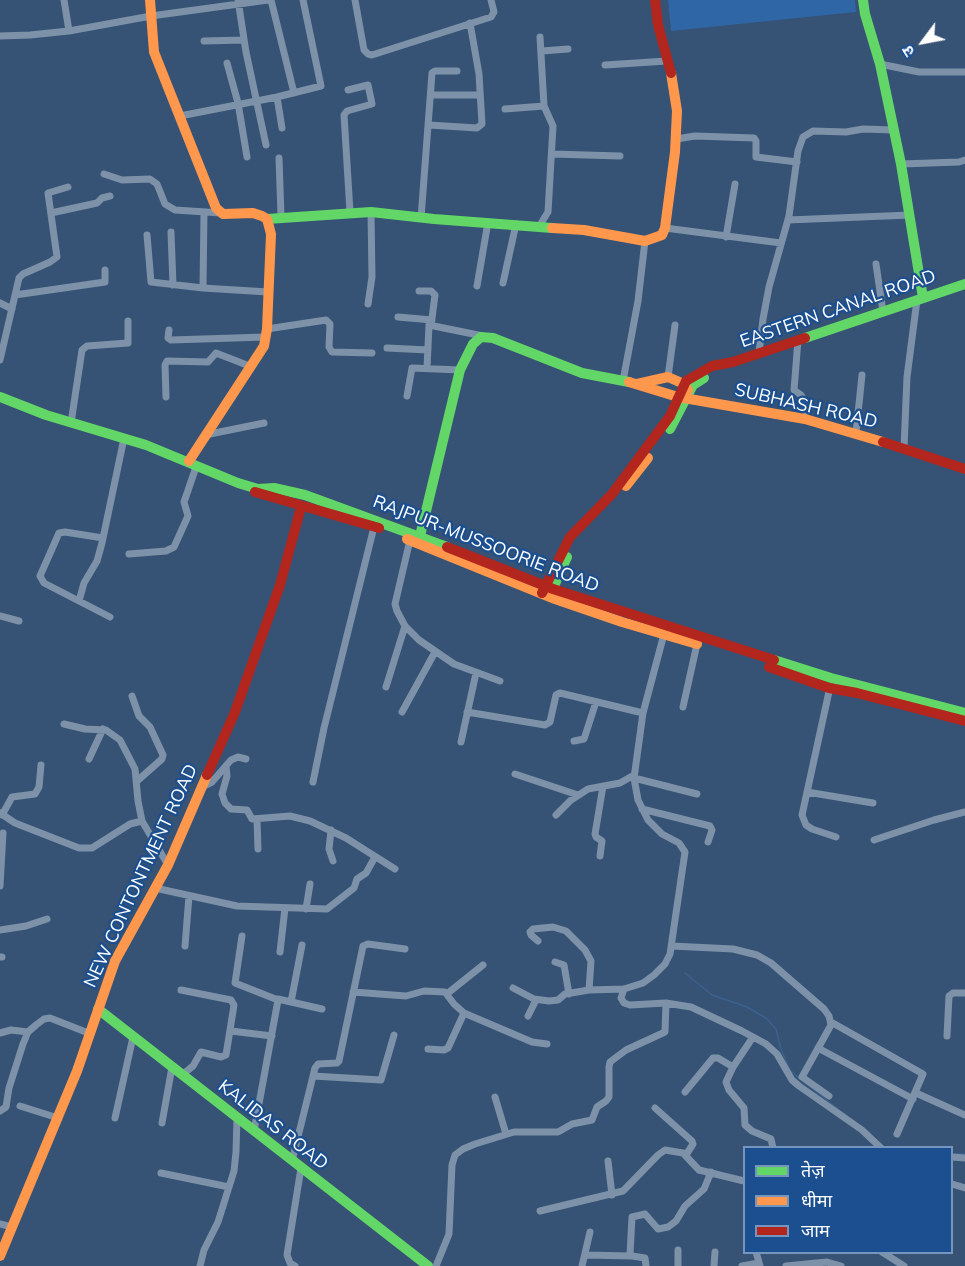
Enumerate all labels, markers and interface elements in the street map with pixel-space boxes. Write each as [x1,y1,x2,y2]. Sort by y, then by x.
north arrow [893,12,953,72]
text: उ [897,42,919,61]
street label: EASTERN CANAL ROAD [737,265,939,353]
street label: SUBHASH ROAD [732,379,880,433]
street label: RAJPUR-MUSSOORIE ROAD [370,491,602,597]
street label: NEW CONTONTMENT ROAD [80,761,202,991]
street label: KALIDAS ROAD [214,1075,332,1175]
legend [743,1146,953,1254]
text: तेज़ [801,1159,825,1182]
text: धीमा [801,1189,832,1212]
text: जाम [801,1219,830,1242]

